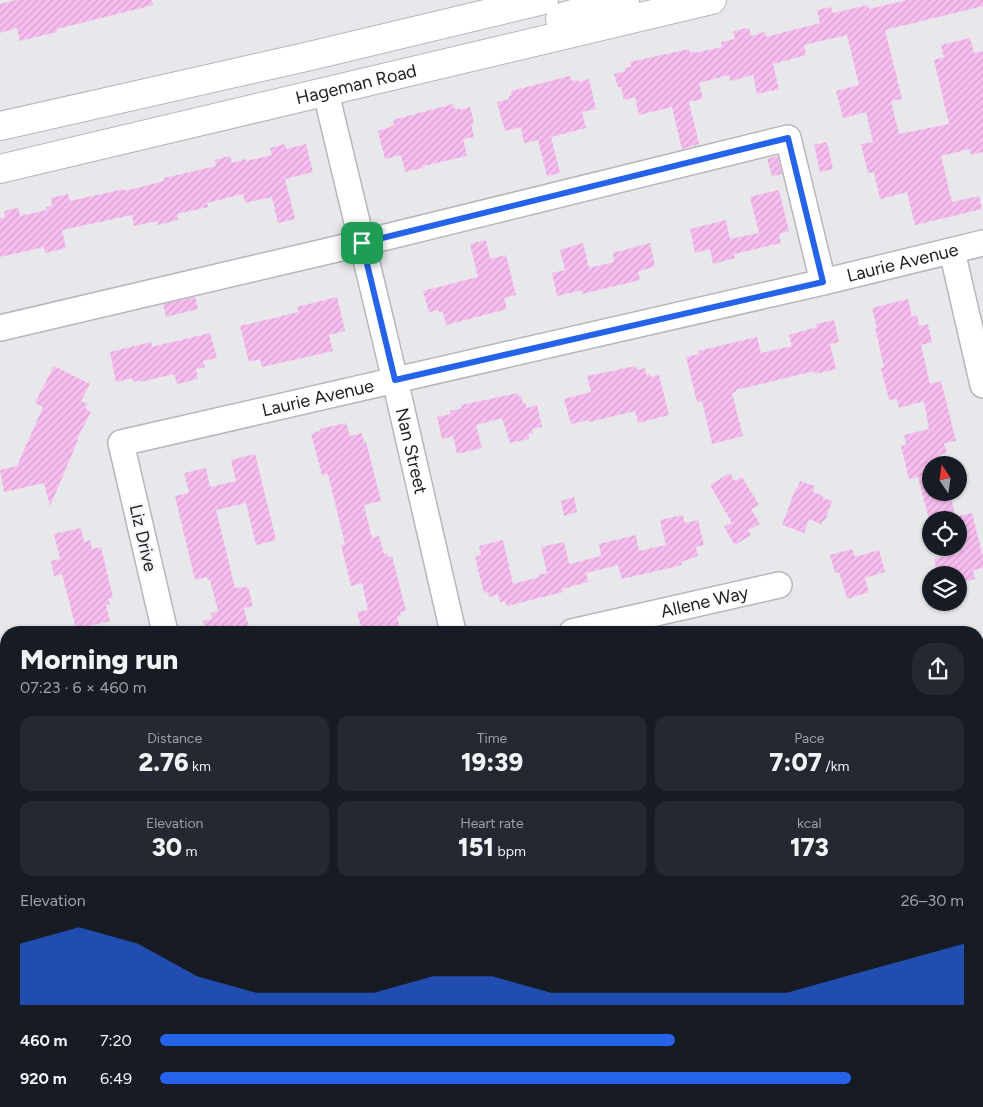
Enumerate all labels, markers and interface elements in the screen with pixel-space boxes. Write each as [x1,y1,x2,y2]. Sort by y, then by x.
street label: Hageman Road [293,59,419,109]
pin [341,222,383,264]
icon: arrive [348,229,376,257]
street label: Laurie Avenue [844,238,961,287]
street label: Laurie Avenue [260,374,376,421]
street label: Nan Street [391,406,432,497]
north arrow [922,456,968,501]
map controls [922,456,967,611]
street label: Liz Drive [125,502,161,574]
button: locate [922,511,967,556]
button: layers [922,566,967,611]
street label: Allene Way [659,581,751,623]
text: Morning run [20,642,178,676]
button: share [912,643,964,695]
text: 07:23 · 6 × 460 m [20,678,146,697]
text: Distance [147,730,202,747]
text: Time [477,730,507,747]
text: Pace [794,730,824,747]
text: 2.76 [139,747,189,777]
text: 19:39 [461,747,523,777]
text: 7:07 [769,747,822,777]
text: km [189,758,211,775]
text: /km [822,758,849,775]
text: Elevation [146,815,203,832]
text: Heart rate [460,815,524,832]
text: kcal [797,815,822,832]
text: 30 [152,832,182,862]
text: 151 [458,832,494,862]
text: 173 [790,832,829,862]
text: m [182,843,198,860]
text: bpm [494,843,526,860]
text: Elevation [20,891,86,910]
text: 26–30 m [901,891,964,910]
text: 460 m [20,1031,68,1050]
text: 7:20 [100,1031,132,1050]
text: 920 m [20,1069,67,1088]
text: 6:49 [100,1069,132,1088]

